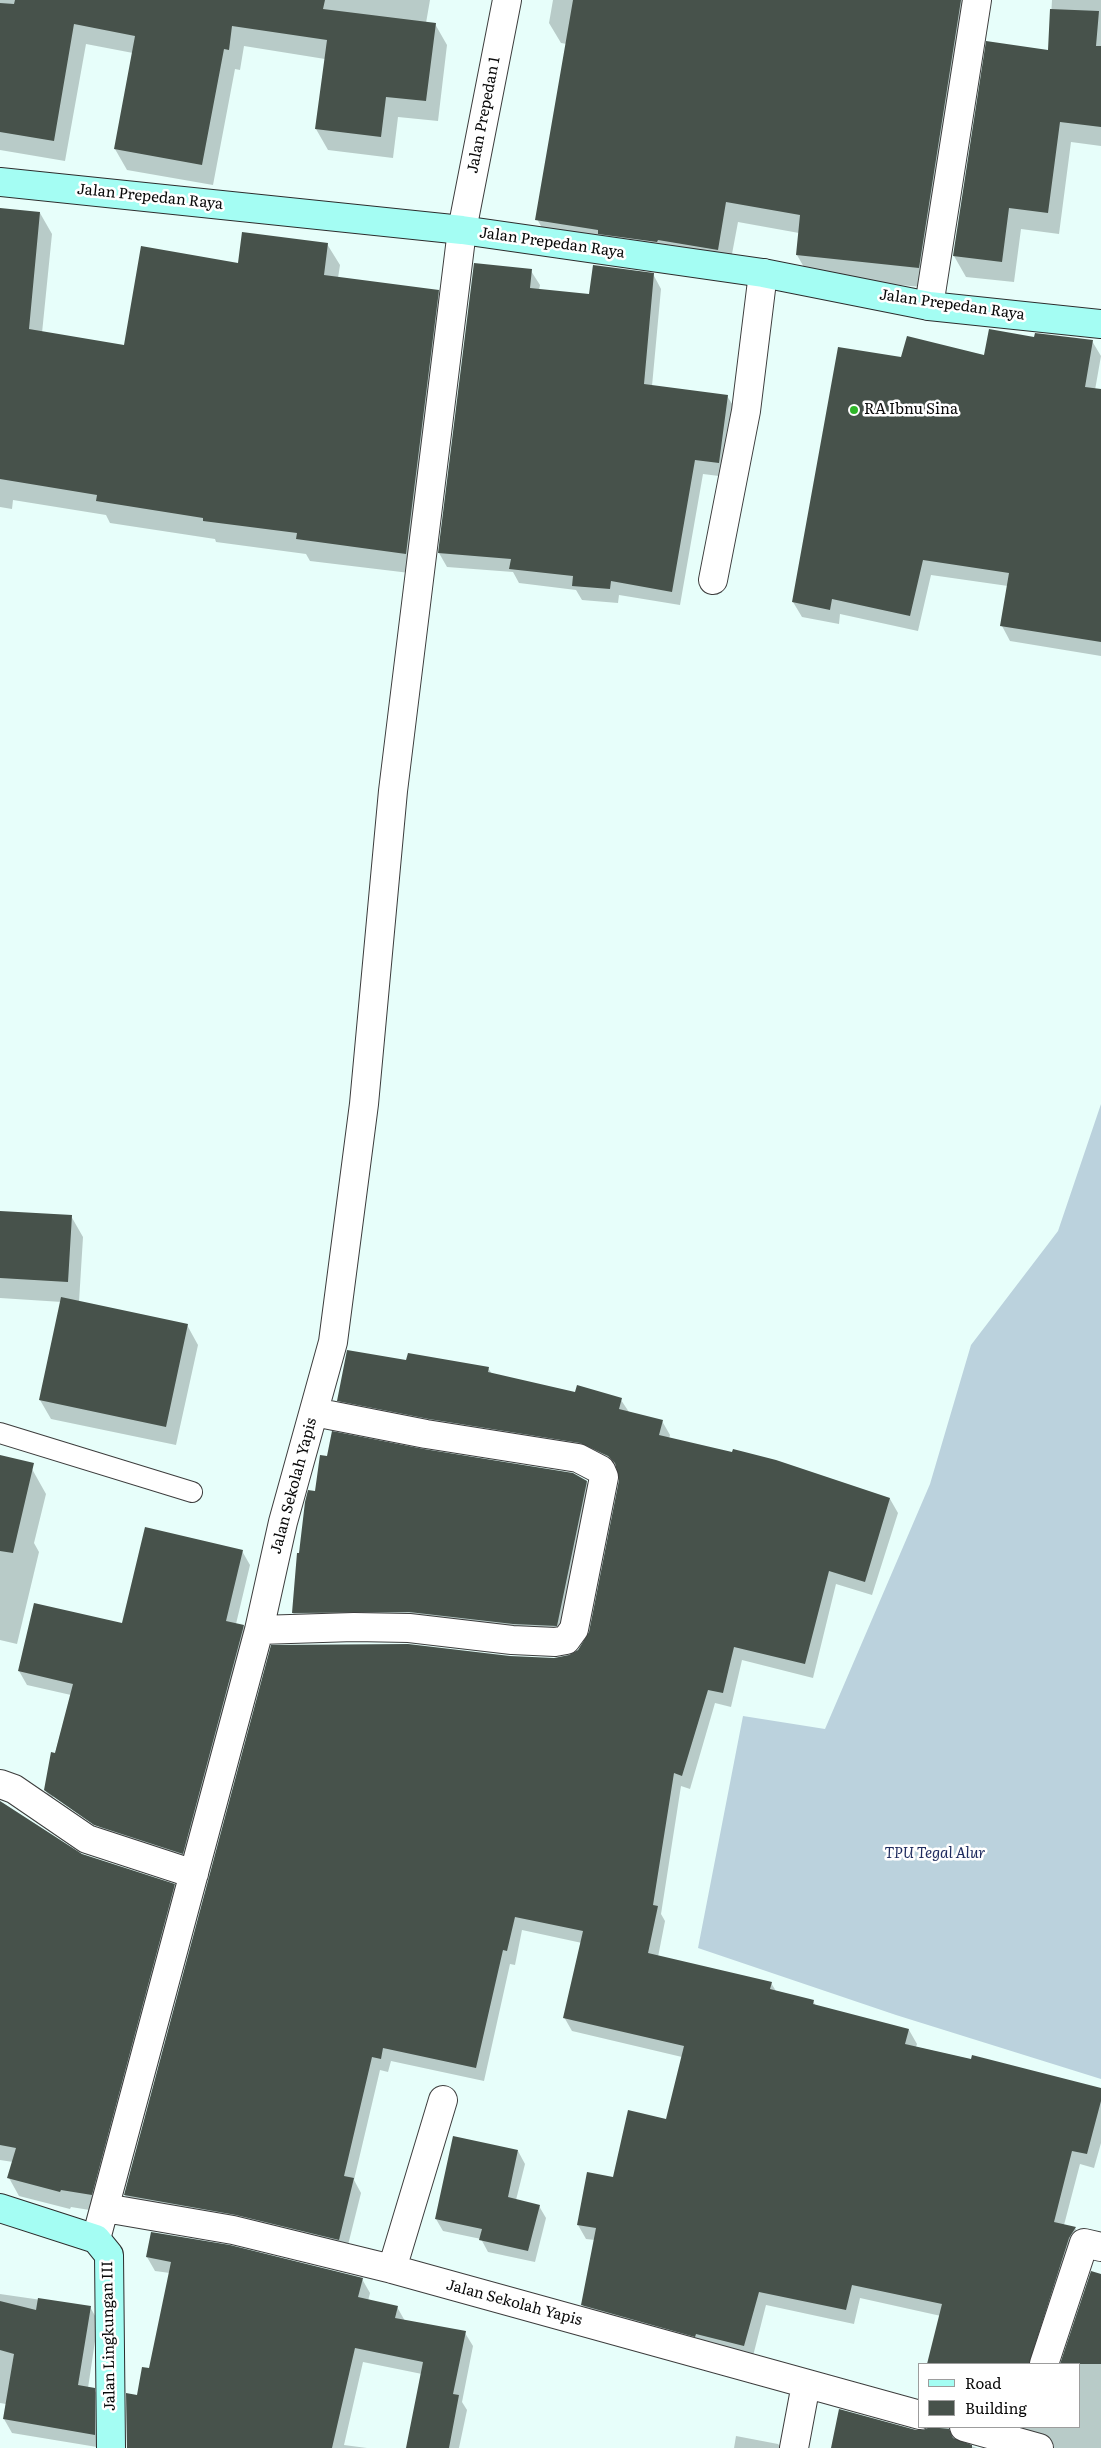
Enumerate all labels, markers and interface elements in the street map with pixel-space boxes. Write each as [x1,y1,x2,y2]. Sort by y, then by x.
street label: Jalan Prepedan 1 [464,55,504,175]
street label: Jalan Prepedan Raya [76,180,224,214]
street label: Jalan Prepedan Raya [478,224,626,262]
street label: Jalan Prepedan Raya [878,286,1026,324]
place label: RA Ibnu Sina [864,401,958,419]
marker: RA Ibnu Sina [848,404,860,416]
street label: Jalan Sekolah Yapis [267,1416,321,1556]
park label: TPU Tegal Alur [884,1845,986,1863]
street label: Jalan Lingkungan III [99,2261,119,2411]
street label: Jalan Sekolah Yapis [444,2276,584,2330]
legend [918,2363,1081,2428]
text: Road [965,2371,1001,2394]
text: Building [965,2396,1027,2419]

